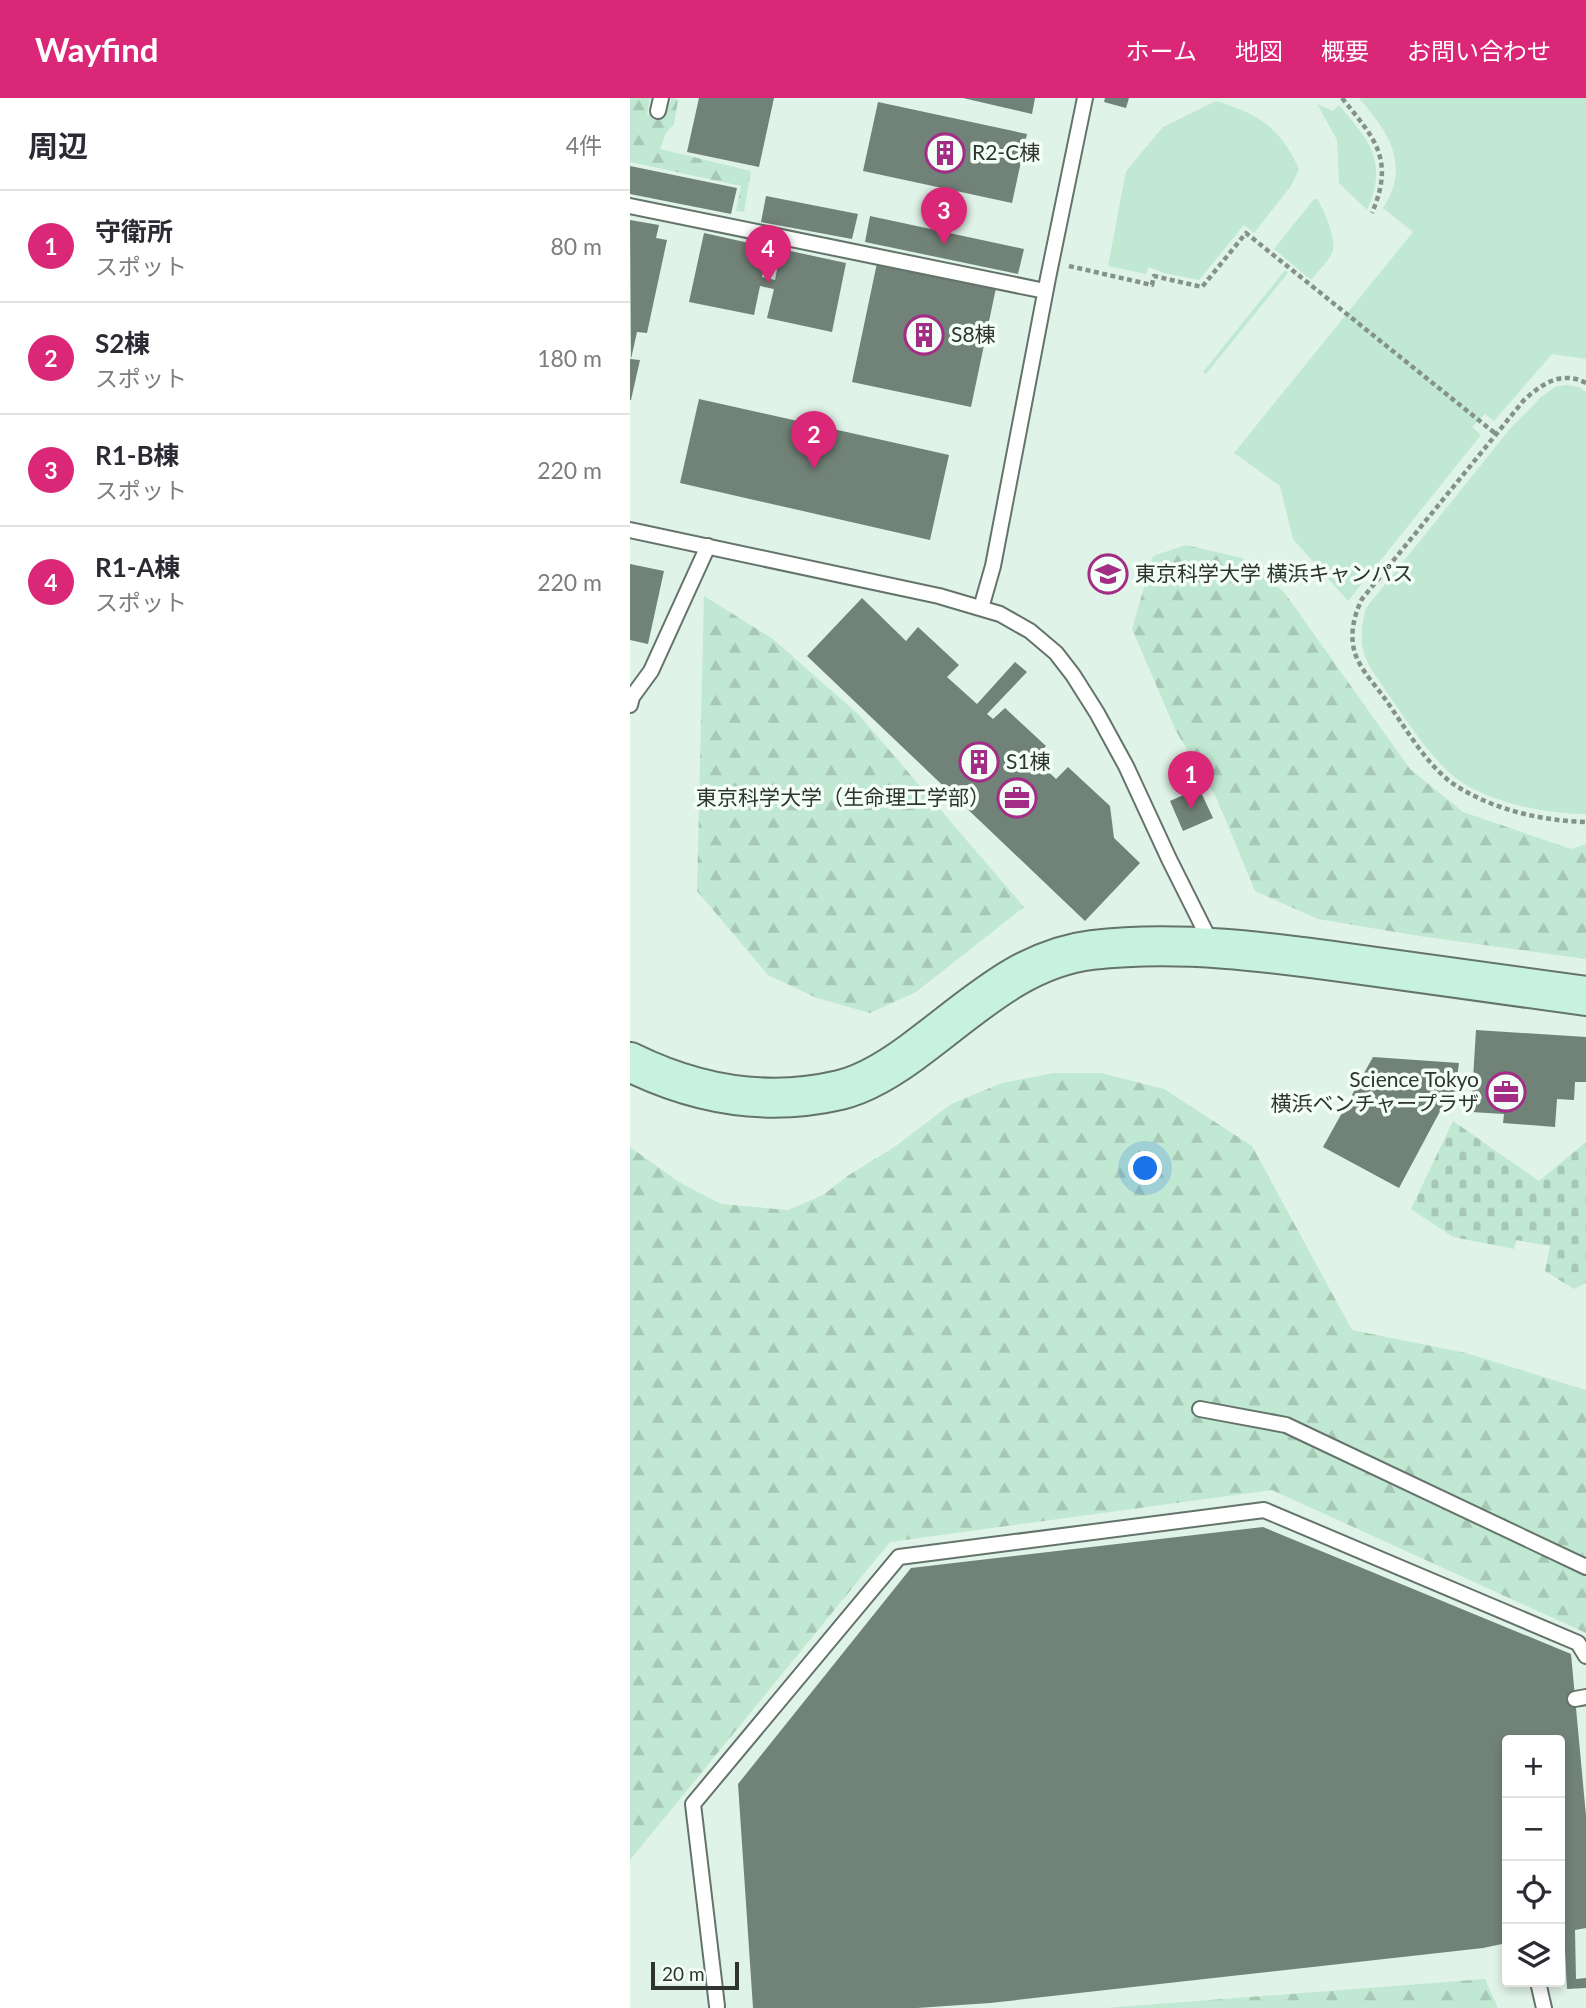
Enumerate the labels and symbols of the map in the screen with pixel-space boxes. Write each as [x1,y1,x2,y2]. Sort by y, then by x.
building icon: R2-C棟 [924,132,966,174]
place label: R2-C棟 [972,139,1040,164]
pin: 3 [921,187,967,245]
pin: 4 [745,225,791,283]
building icon: S8棟 [903,314,945,356]
place label: S8棟 [951,321,996,346]
pin: 2 [791,411,837,469]
school or university icon: 東京科学大学 横浜キャンパス [1087,553,1129,595]
place label: 東京科学大学 横浜キャンパス [1135,560,1413,585]
building icon: S1棟 [958,741,1000,783]
place label: S1棟 [1006,748,1051,773]
pin: 1 [1168,751,1214,809]
office icon: 東京科学大学（生命理工学部） [996,777,1038,819]
place label: 東京科学大学（生命理工学部） [696,784,990,809]
place label: Science Tokyo 横浜ベンチャープラザ [1270,1066,1479,1115]
office icon: Science Tokyo 横浜ベンチャープラザ [1485,1071,1527,1113]
your location [1128,1151,1162,1185]
scale bar [651,1959,738,1991]

